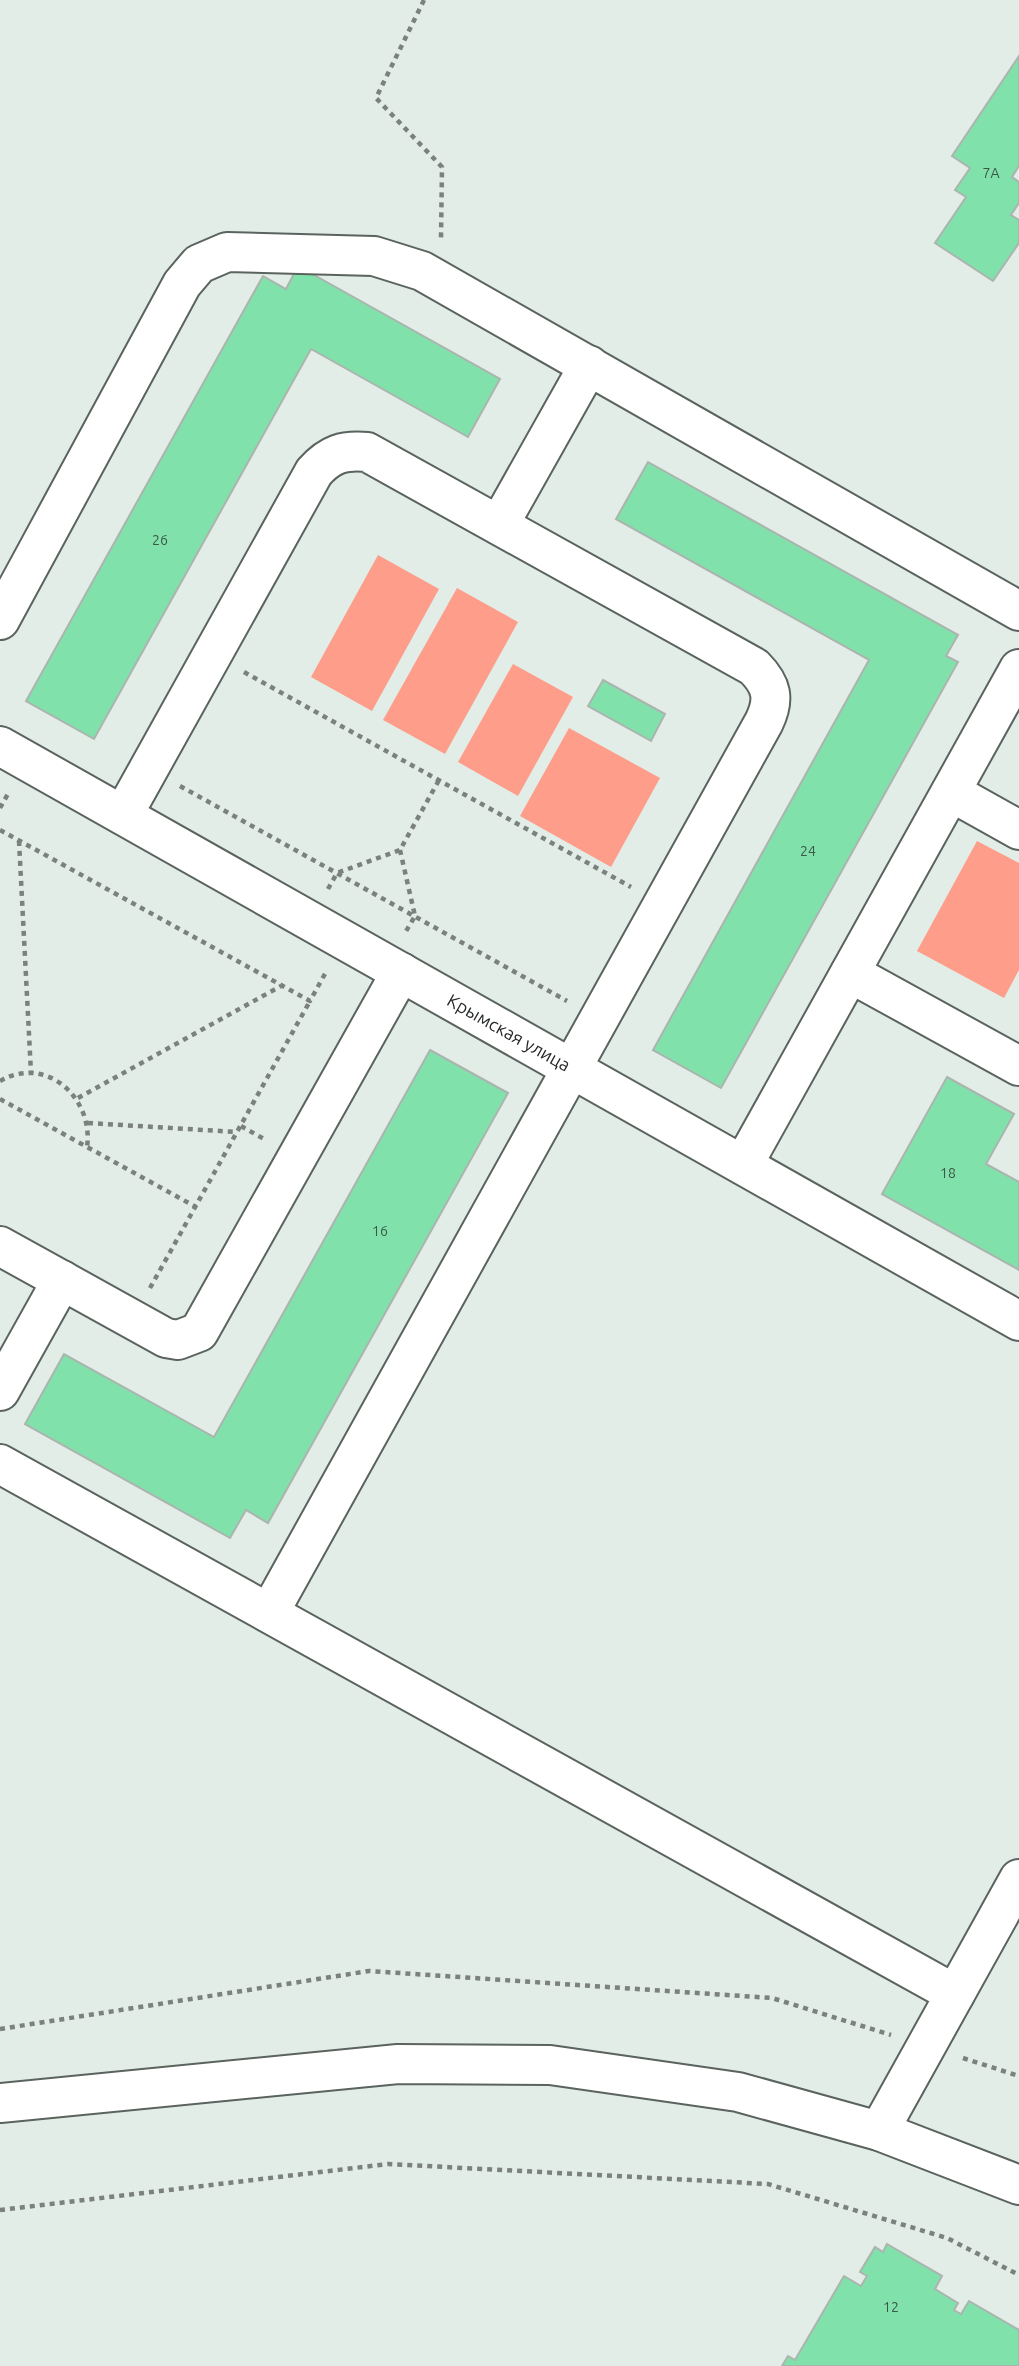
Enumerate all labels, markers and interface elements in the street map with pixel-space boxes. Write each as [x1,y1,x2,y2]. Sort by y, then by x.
house number: 7А [983,165,1000,181]
house number: 26 [152,532,168,548]
house number: 24 [800,843,816,859]
street label: Крымская улица [444,990,574,1075]
house number: 18 [940,1165,956,1181]
house number: 16 [372,1223,388,1239]
house number: 12 [883,2299,899,2315]

